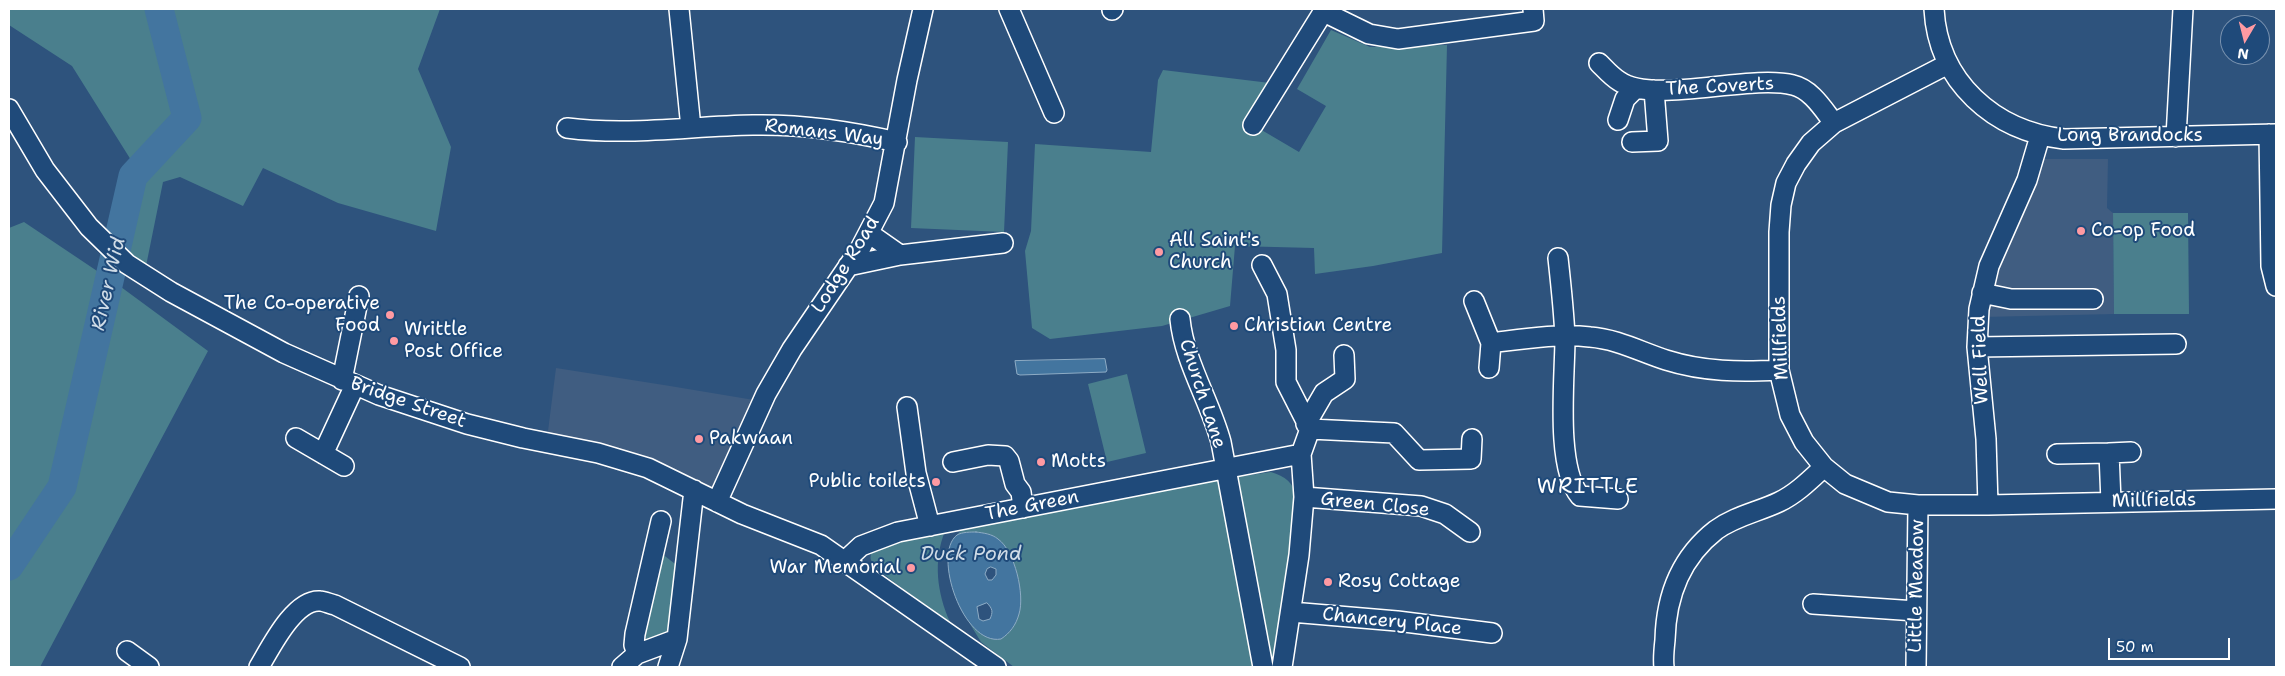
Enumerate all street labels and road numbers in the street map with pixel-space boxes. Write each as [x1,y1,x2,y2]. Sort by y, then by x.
street label: The Coverts [1665,73,1775,101]
street label: Romans Way [763,114,885,152]
street label: Long Brandocks [2057,125,2203,147]
street label: Lodge Road [807,212,885,318]
street label: Millfields [1768,295,1794,381]
street label: Well Field [1968,315,1994,405]
street label: Church Lane [1174,336,1230,452]
street label: Bridge Street [347,373,469,433]
street label: The Green [983,486,1081,526]
street label: Green Close [1319,488,1431,522]
street label: Millfields [2112,489,2196,513]
street label: Little Meadow [1904,519,1930,653]
street label: Chancery Place [1321,603,1463,641]

